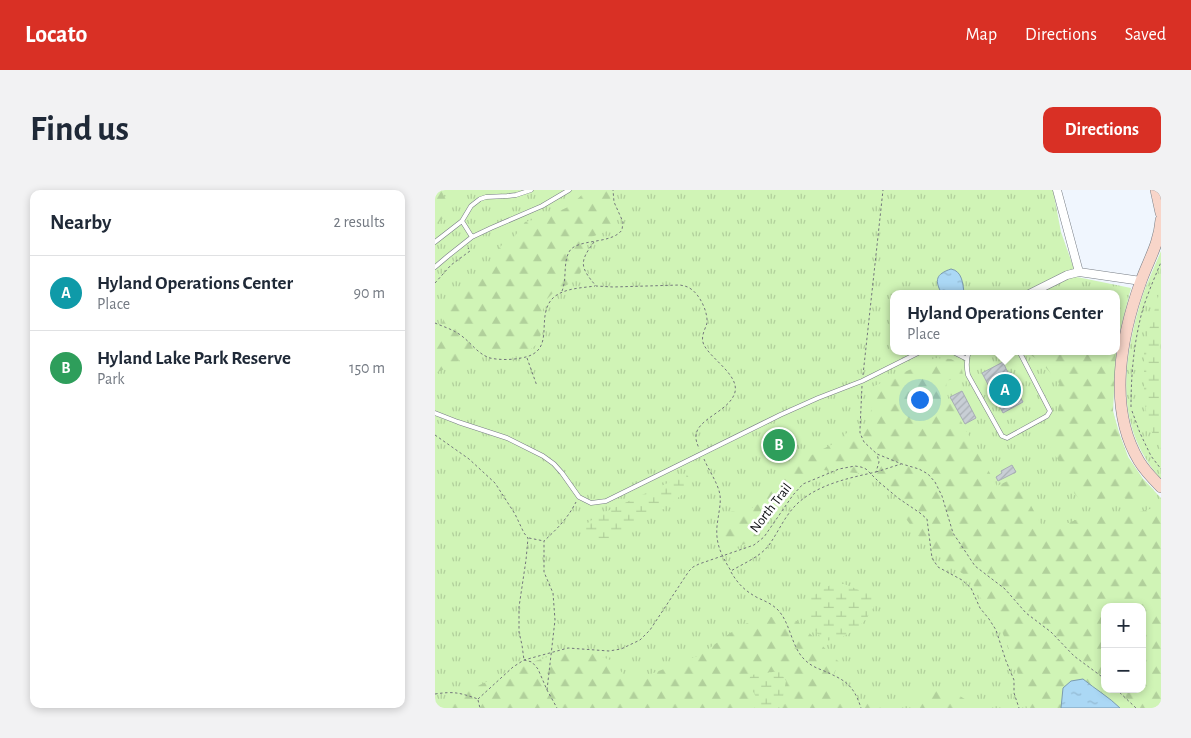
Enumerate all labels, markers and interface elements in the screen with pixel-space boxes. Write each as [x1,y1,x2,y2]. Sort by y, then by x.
text: Locato [25,23,87,47]
text: Map [966,26,997,44]
text: Directions [1025,26,1097,44]
text: Saved [1125,26,1166,44]
button: Directions [1043,107,1161,153]
text: Find us [30,112,129,147]
text: Nearby [50,212,111,233]
text: 2 results [333,214,385,230]
text: Hyland Operations Center [97,274,293,293]
text: A [61,285,71,301]
text: 90 m [354,285,385,301]
popup [890,290,1120,355]
text: Place [97,296,130,312]
text: Hyland Operations Center [907,304,1103,323]
text: Place [907,326,940,342]
text: Hyland Lake Park Reserve [97,349,291,368]
text: B [61,360,71,376]
text: 150 m [349,360,385,376]
text: Park [97,371,125,387]
pin: A [989,371,1021,409]
your location [907,387,933,413]
pin: B [763,426,795,464]
street label: North Trail [748,481,794,535]
map controls [1101,603,1146,693]
button: + [1101,603,1146,648]
button: − [1101,648,1146,693]

